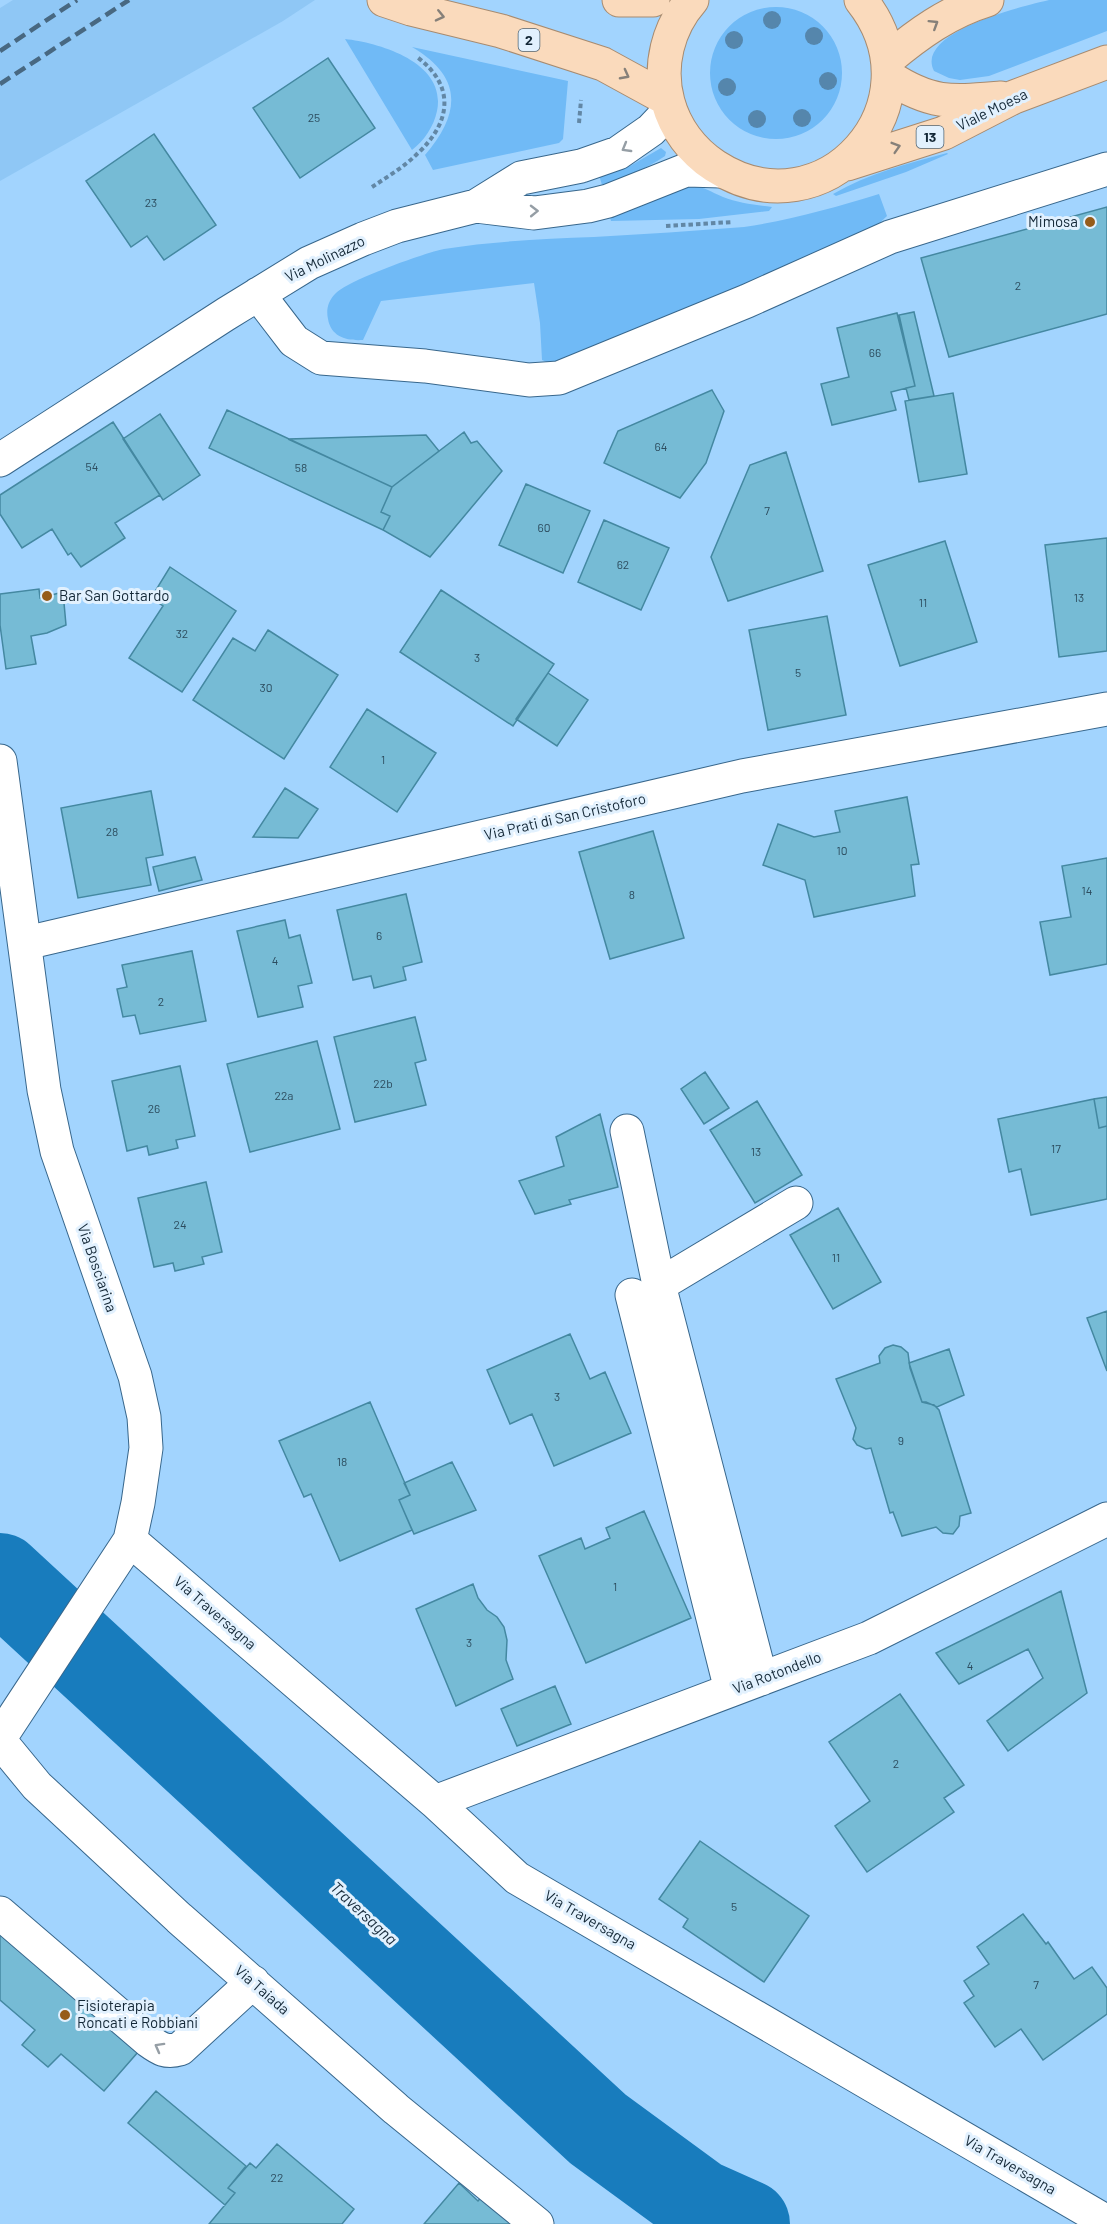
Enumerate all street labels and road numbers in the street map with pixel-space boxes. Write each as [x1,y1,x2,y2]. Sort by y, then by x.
road number: 2 [518,29,540,51]
street label: Viale Moesa [953,84,1030,134]
road number: 13 [916,126,944,148]
street label: Via Molinazzo [282,231,368,285]
street label: Via Prati di San Cristoforo [482,789,647,843]
street label: Via Bosciarina [74,1221,122,1314]
street label: Via Traversagna [171,1572,260,1653]
street label: Via Rotondello [730,1647,823,1697]
street label: Via Traversagna [541,1886,640,1953]
street label: Via Taiada [232,1961,294,2018]
street label: Via Traversagna [961,2131,1060,2198]

